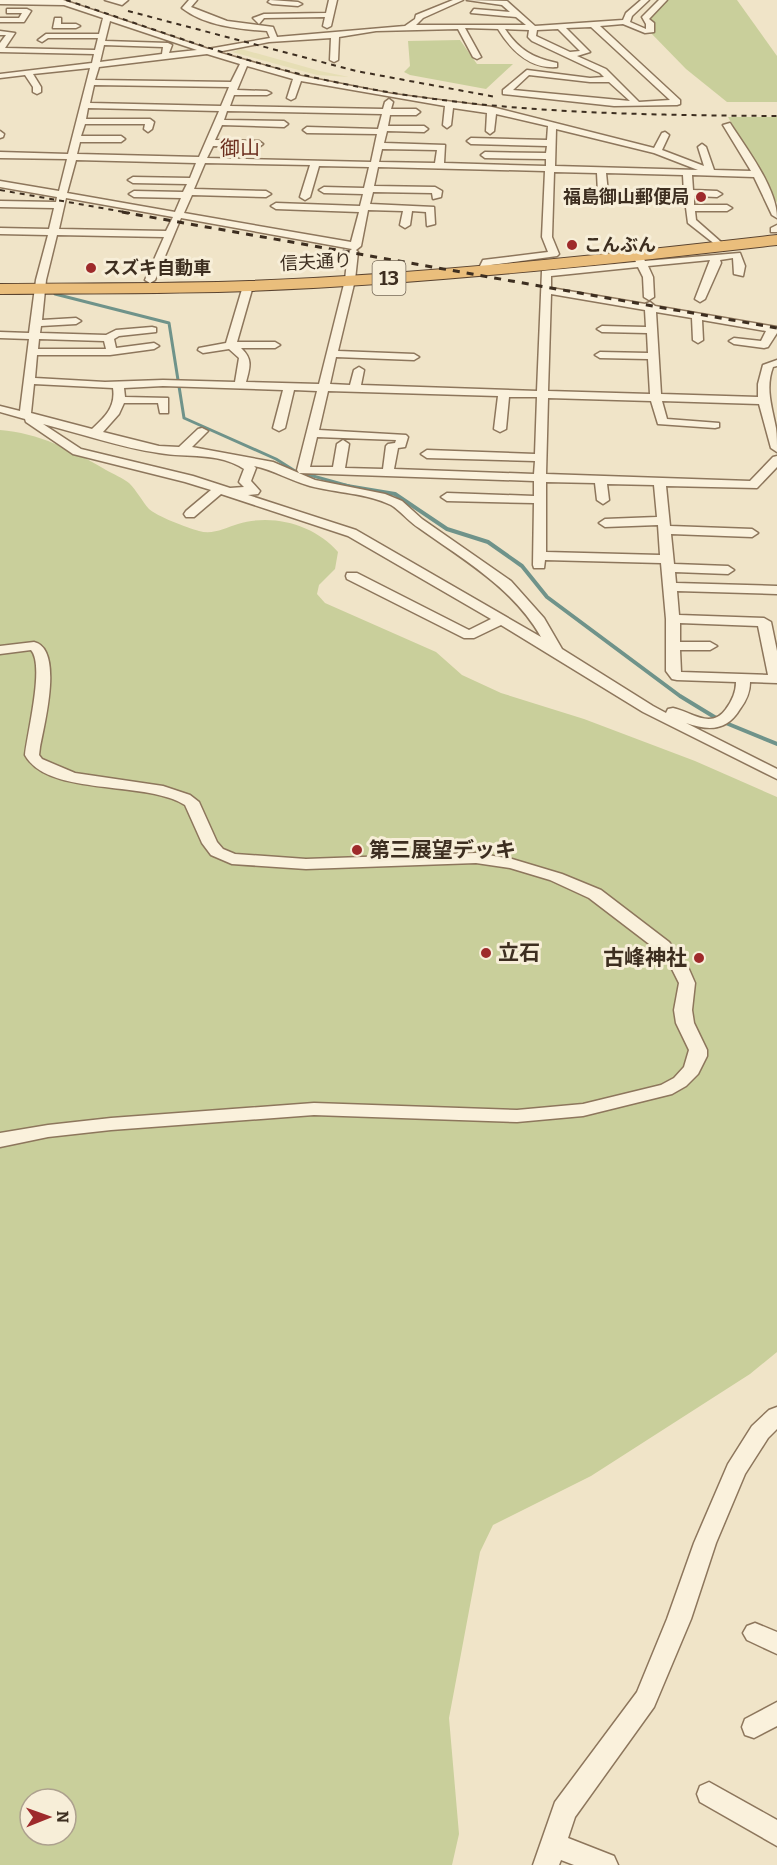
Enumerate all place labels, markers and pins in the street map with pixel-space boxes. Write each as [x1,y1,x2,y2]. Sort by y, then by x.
place label: 福島御山郵便局 [563,186,689,208]
marker: 福島御山郵便局 [694,190,708,204]
place label: こんぶん [584,234,656,256]
marker: こんぶん [565,238,579,252]
place label: スズキ自動車 [103,257,211,279]
marker: スズキ自動車 [84,261,98,275]
place label: 第三展望デッキ [369,837,516,863]
marker: 第三展望デッキ [350,843,364,857]
place label: 立石 [498,940,540,966]
place label: 古峰神社 [603,945,687,971]
marker: 立石 [479,946,493,960]
marker: 古峰神社 [692,951,706,965]

